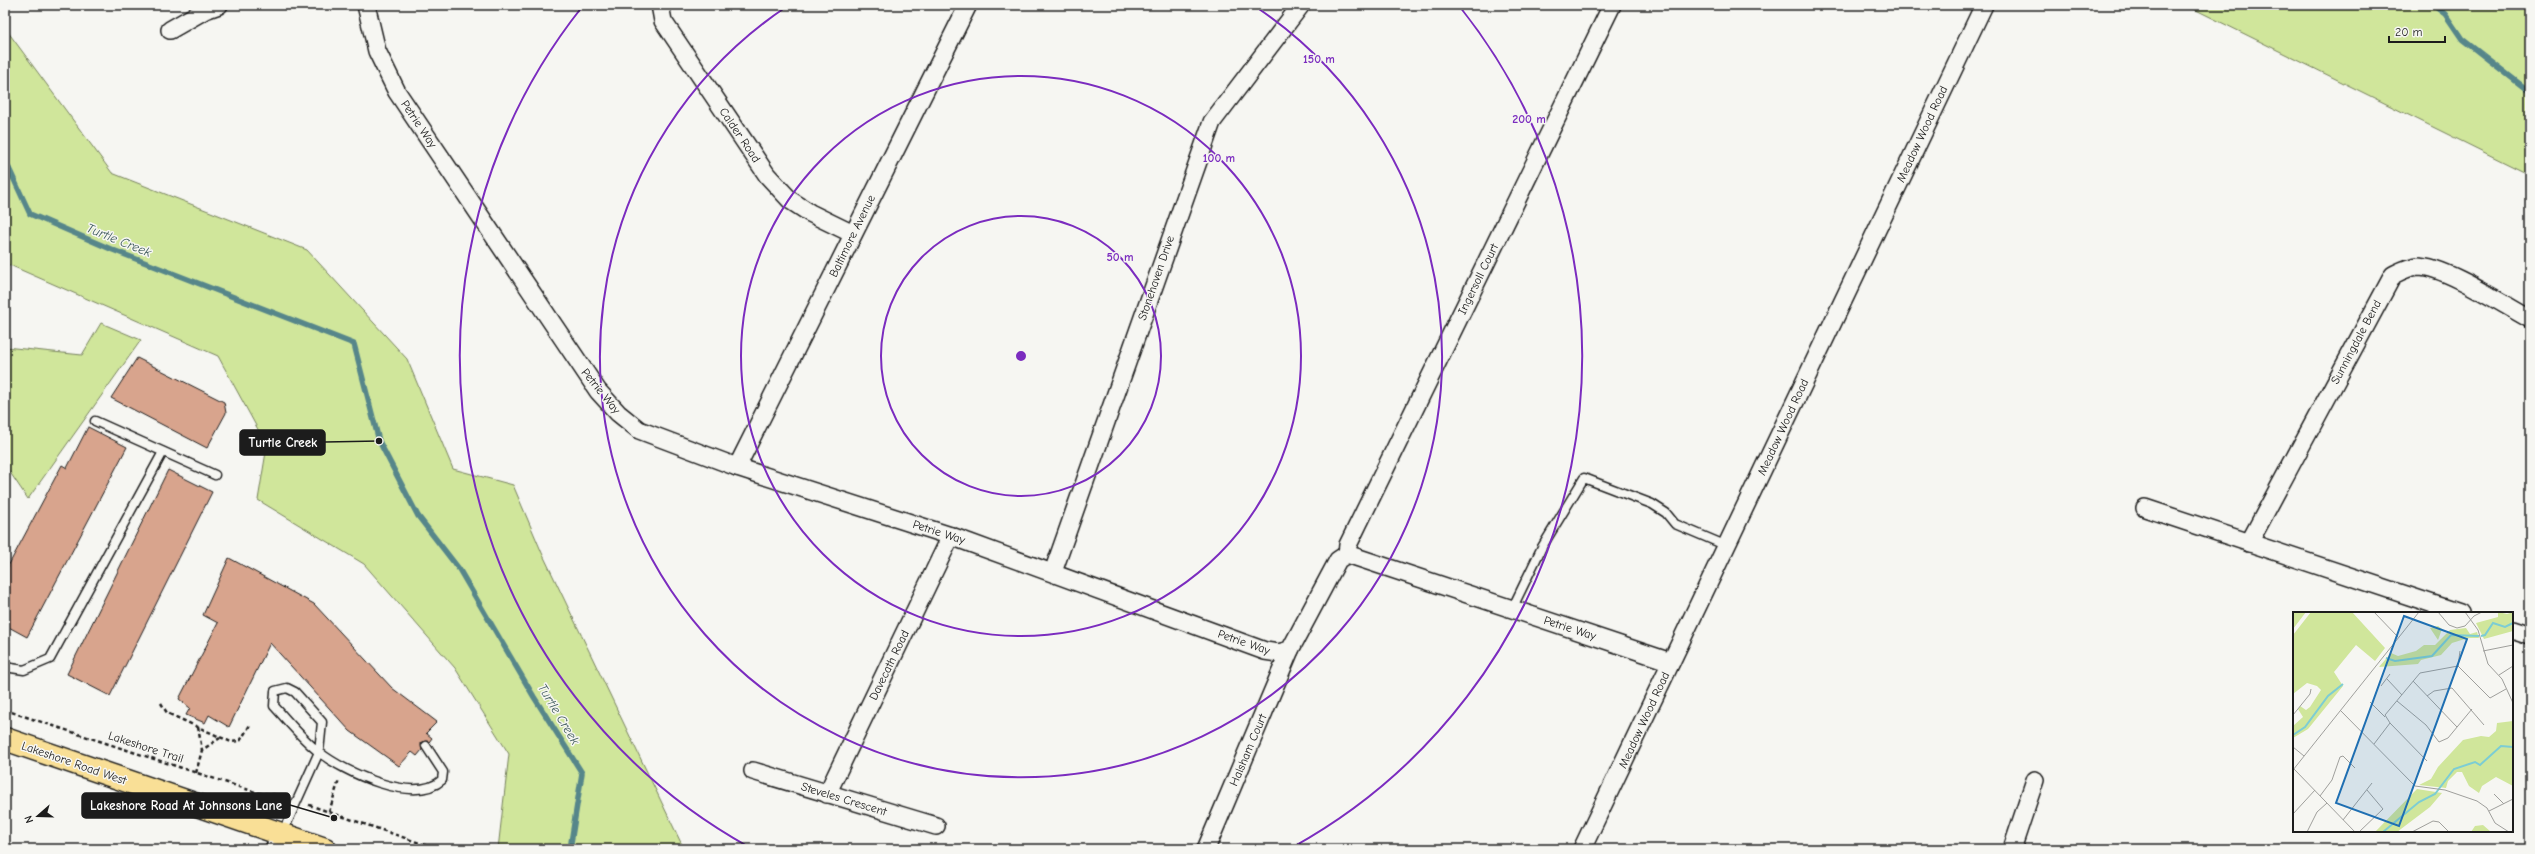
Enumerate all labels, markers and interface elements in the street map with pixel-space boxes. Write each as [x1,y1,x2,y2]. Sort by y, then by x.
scale bar [2389,18,2445,44]
text: 20 m [2395,25,2423,39]
text: 150 m [1303,52,1335,66]
street label: Meadow Wood Road [1893,83,1951,185]
street label: Petrie Way [398,98,440,151]
street label: Calder Road [717,105,763,165]
text: 200 m [1512,112,1546,126]
text: 100 m [1203,151,1235,165]
street label: Baltimore Avenue [826,193,878,279]
water label: Turtle Creek [84,220,154,260]
street label: Stonehaven Drive [1135,234,1177,322]
street label: Ingersoll Court [1455,241,1501,317]
text: 50 m [1106,250,1134,264]
street label: Sunningdale Bend [2328,297,2384,387]
centre of rings [1014,349,1028,363]
street label: Petrie Way [578,365,624,417]
street label: Meadow Wood Road [1754,376,1812,478]
callout: Turtle Creek [240,430,325,455]
text: Turtle Creek [249,435,318,450]
street label: Petrie Way [911,517,968,547]
inset map [2293,612,2513,832]
street label: Petrie Way [1542,613,1599,643]
street label: Petrie Way [1216,627,1273,658]
street label: Davecath Road [866,628,912,702]
street label: Meadow Wood Road [1615,669,1673,771]
water label: Turtle Creek [535,681,583,748]
street label: Halsham Court [1226,711,1270,788]
street label: Lakeshore Trail [107,728,185,766]
street label: Lakeshore Road West [20,739,129,788]
street label: Steveles Crescent [799,779,889,819]
callout: Lakeshore Road At Johnsons Lane [82,793,290,818]
north arrow [18,796,58,836]
text: Lakeshore Road At Johnsons Lane [90,798,283,813]
text: N [22,814,36,825]

